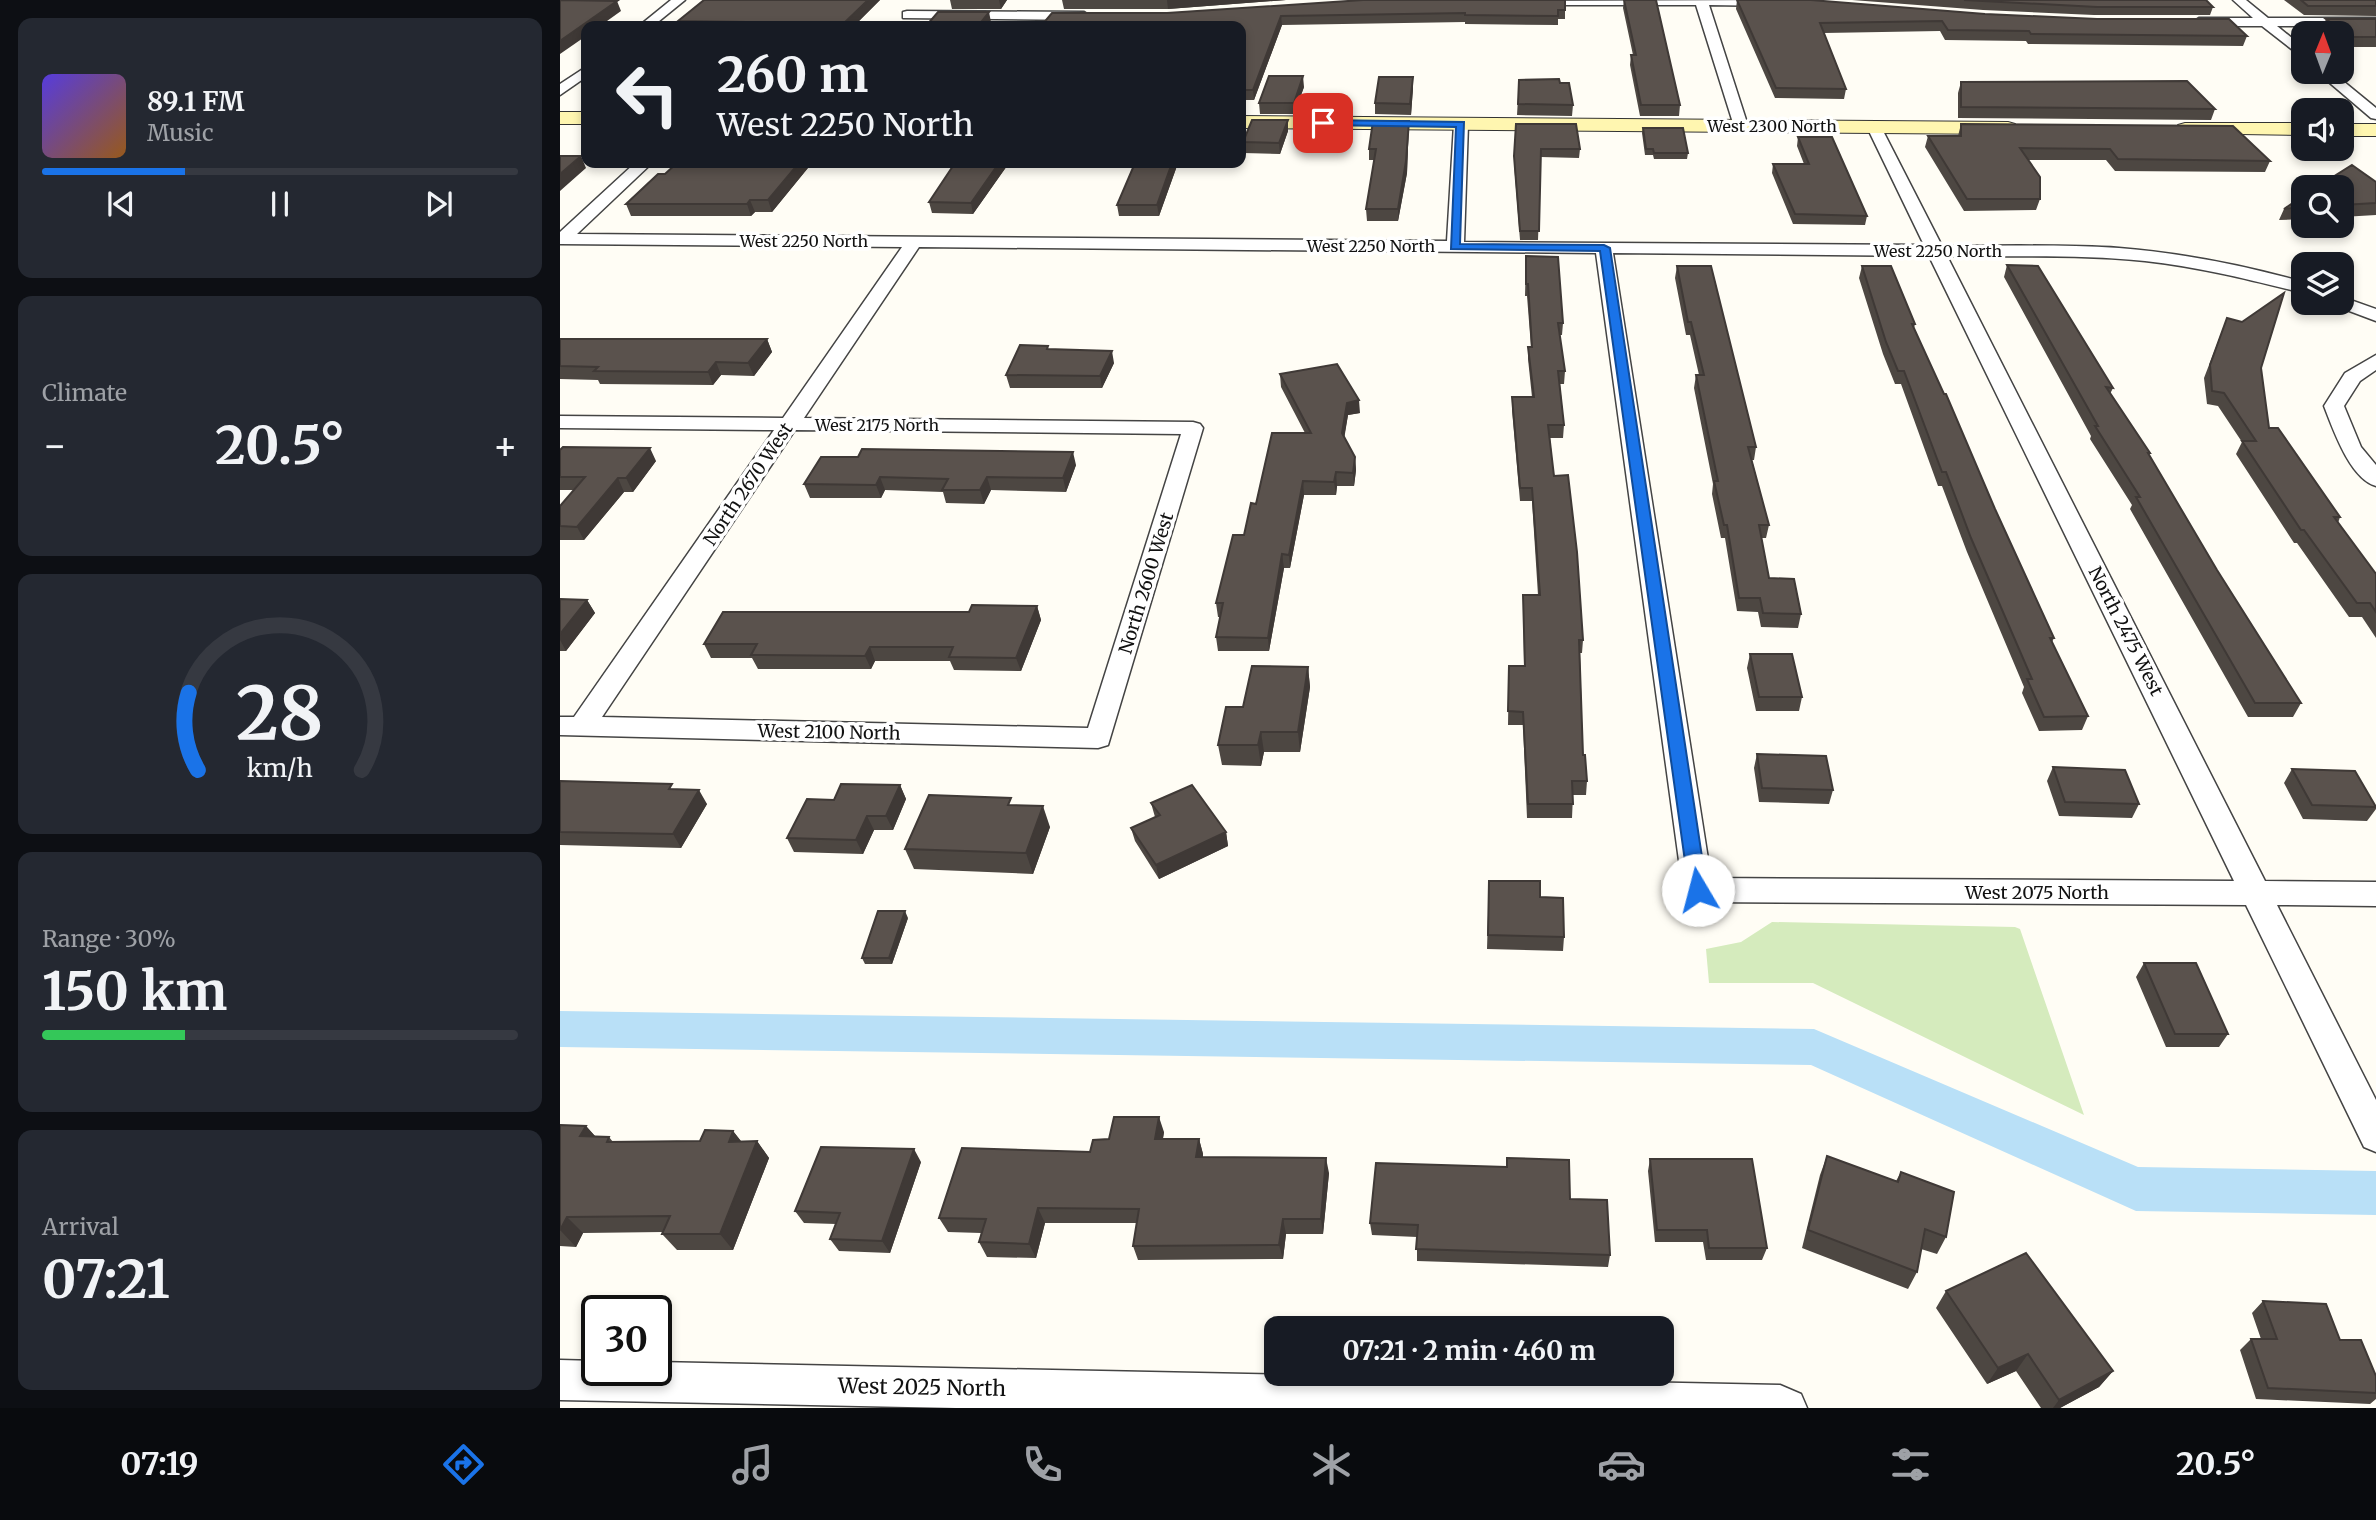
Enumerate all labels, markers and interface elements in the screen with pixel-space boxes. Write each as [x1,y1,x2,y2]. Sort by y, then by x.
north arrow [2291,21,2354,84]
map controls [2291,21,2354,315]
text: 260 m [717,44,868,105]
icon: left [602,49,693,140]
text: 89.1 FM [147,85,244,118]
pin [1293,93,1353,153]
button: sound [2291,98,2354,161]
icon: arrive [1304,104,1342,142]
text: West 2250 North [717,105,974,145]
street label: West 2300 North [1706,116,1837,136]
text: Music [147,118,214,147]
button: search [2291,175,2354,238]
icon: previous [102,185,140,223]
icon: pause [261,185,299,223]
icon: next [420,185,458,223]
street label: West 2250 North [739,231,869,251]
street label: West 2250 North [1306,236,1436,256]
street label: West 2250 North [1873,241,2003,261]
button: layers [2291,252,2354,315]
text: Climate [42,378,127,407]
text: 20.5° [215,413,345,478]
street label: West 2175 North [814,415,939,435]
street label: North 2670 West [698,418,798,550]
text: − [42,422,67,469]
text: + [493,422,518,469]
street label: North 2600 West [1114,510,1178,656]
street label: North 2475 West [2084,563,2168,699]
text: 28 [236,668,324,760]
street label: West 2100 North [756,719,901,745]
text: km/h [247,752,313,784]
position arrow [1661,853,1735,927]
street label: West 2075 North [1964,881,2109,904]
text: Range · 30% [42,924,176,953]
text: 150 km [42,959,227,1024]
text: Arrival [42,1212,119,1241]
text: 07:21 [42,1247,170,1312]
speed limit sign: 30 [581,1295,672,1386]
text: 07:21 · 2 min · 460 m [1342,1334,1596,1367]
street label: West 2025 North [837,1372,1006,1402]
icon: directions [439,1440,488,1489]
icon: music [728,1440,777,1489]
icon: phone [1018,1440,1067,1489]
icon: climate [1307,1440,1356,1489]
icon: car [1597,1440,1646,1489]
icon: filters [1886,1440,1935,1489]
text: 07:19 [120,1444,198,1484]
text: 20.5° [2176,1444,2256,1484]

